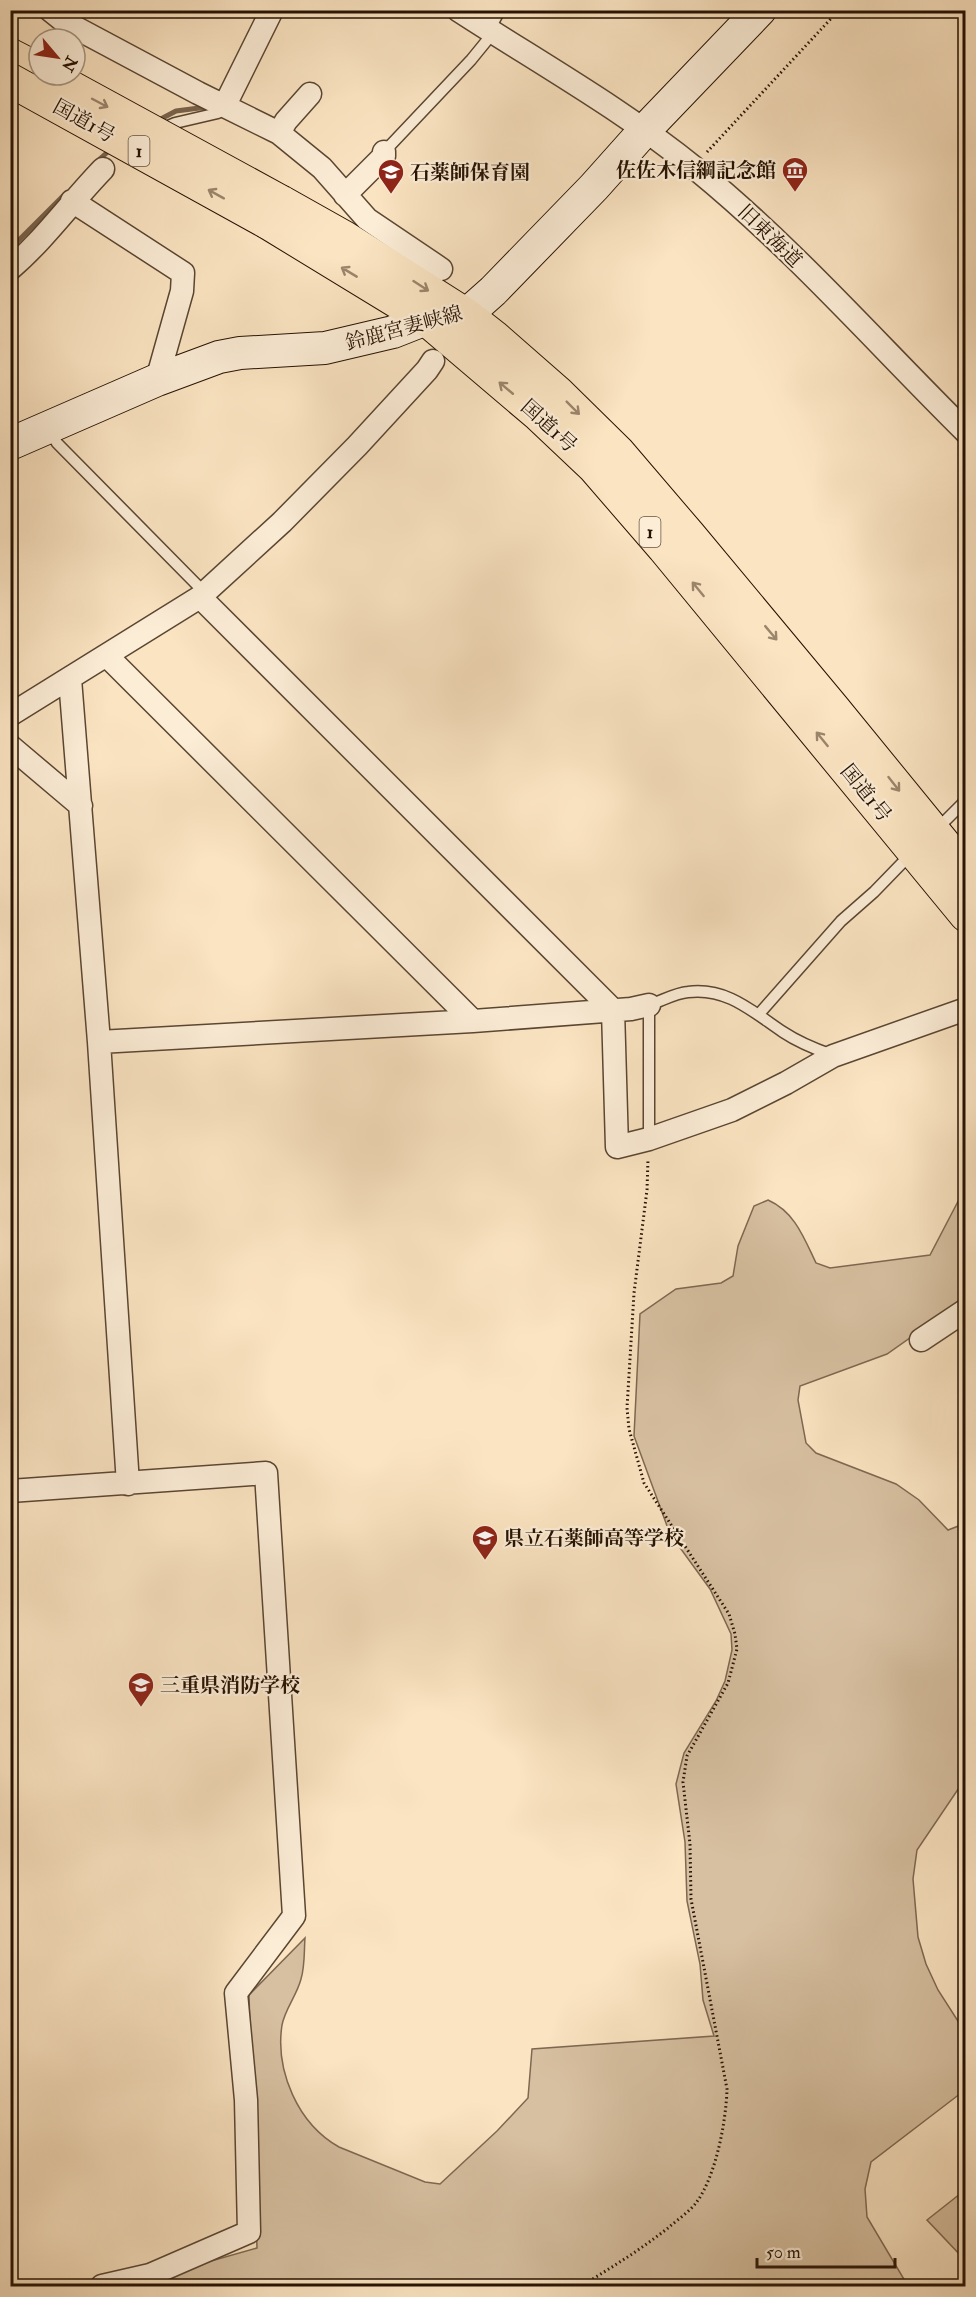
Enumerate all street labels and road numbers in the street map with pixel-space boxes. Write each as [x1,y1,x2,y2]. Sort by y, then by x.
street label: 国道1号 [49,94,119,148]
road number: 1 [128,136,150,166]
street label: 旧東海道 [733,199,807,273]
street label: 鈴鹿宮妻峡線 [343,300,465,356]
street label: 国道1号 [516,394,582,458]
road number: 1 [640,517,660,547]
street label: 国道1号 [835,759,897,827]

